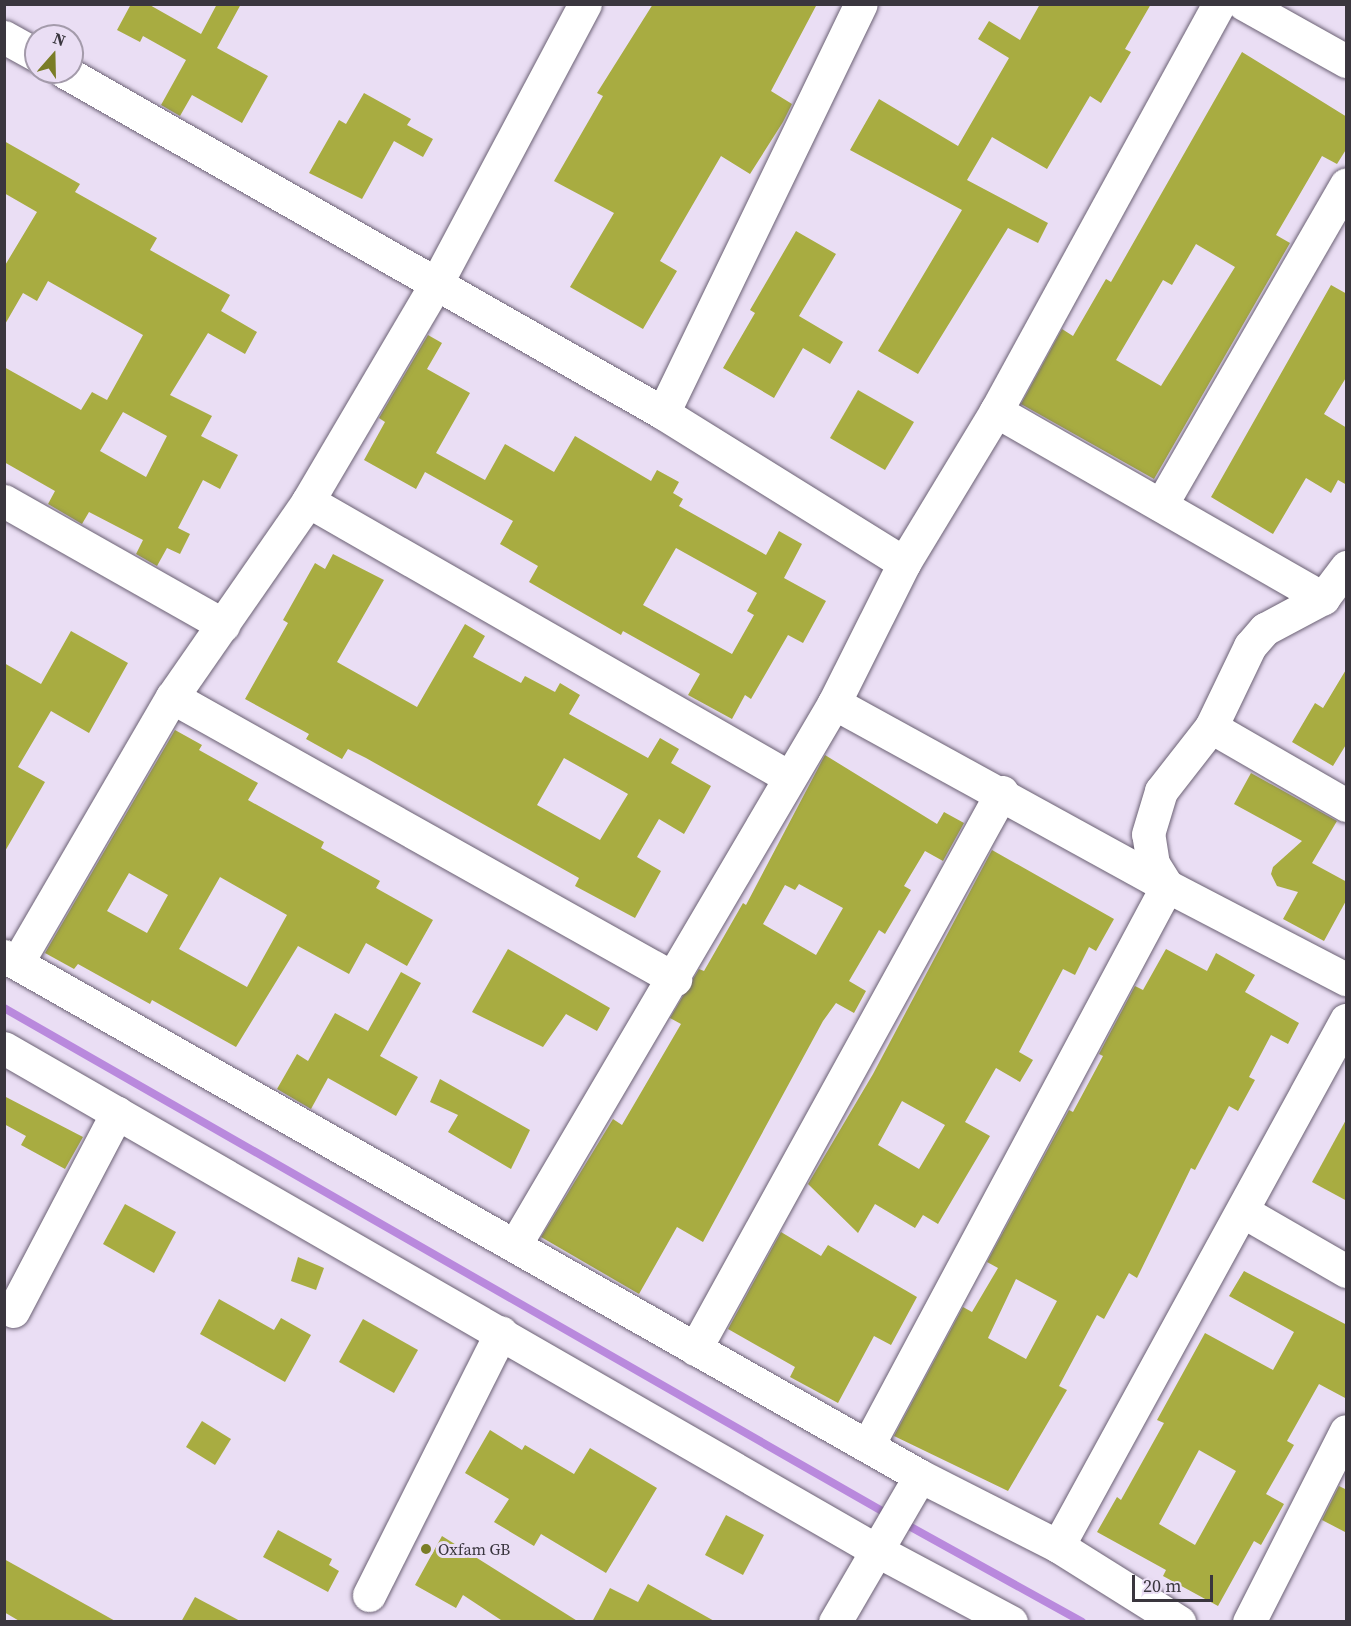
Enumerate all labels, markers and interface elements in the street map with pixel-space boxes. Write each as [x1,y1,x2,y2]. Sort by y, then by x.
north arrow [24,24,84,84]
text: N [50,27,69,51]
place label: Oxfam GB [438,1539,510,1559]
marker: Oxfam GB [419,1542,433,1556]
scale bar [1135,1563,1216,1601]
text: 20 m [1143,1573,1181,1598]

